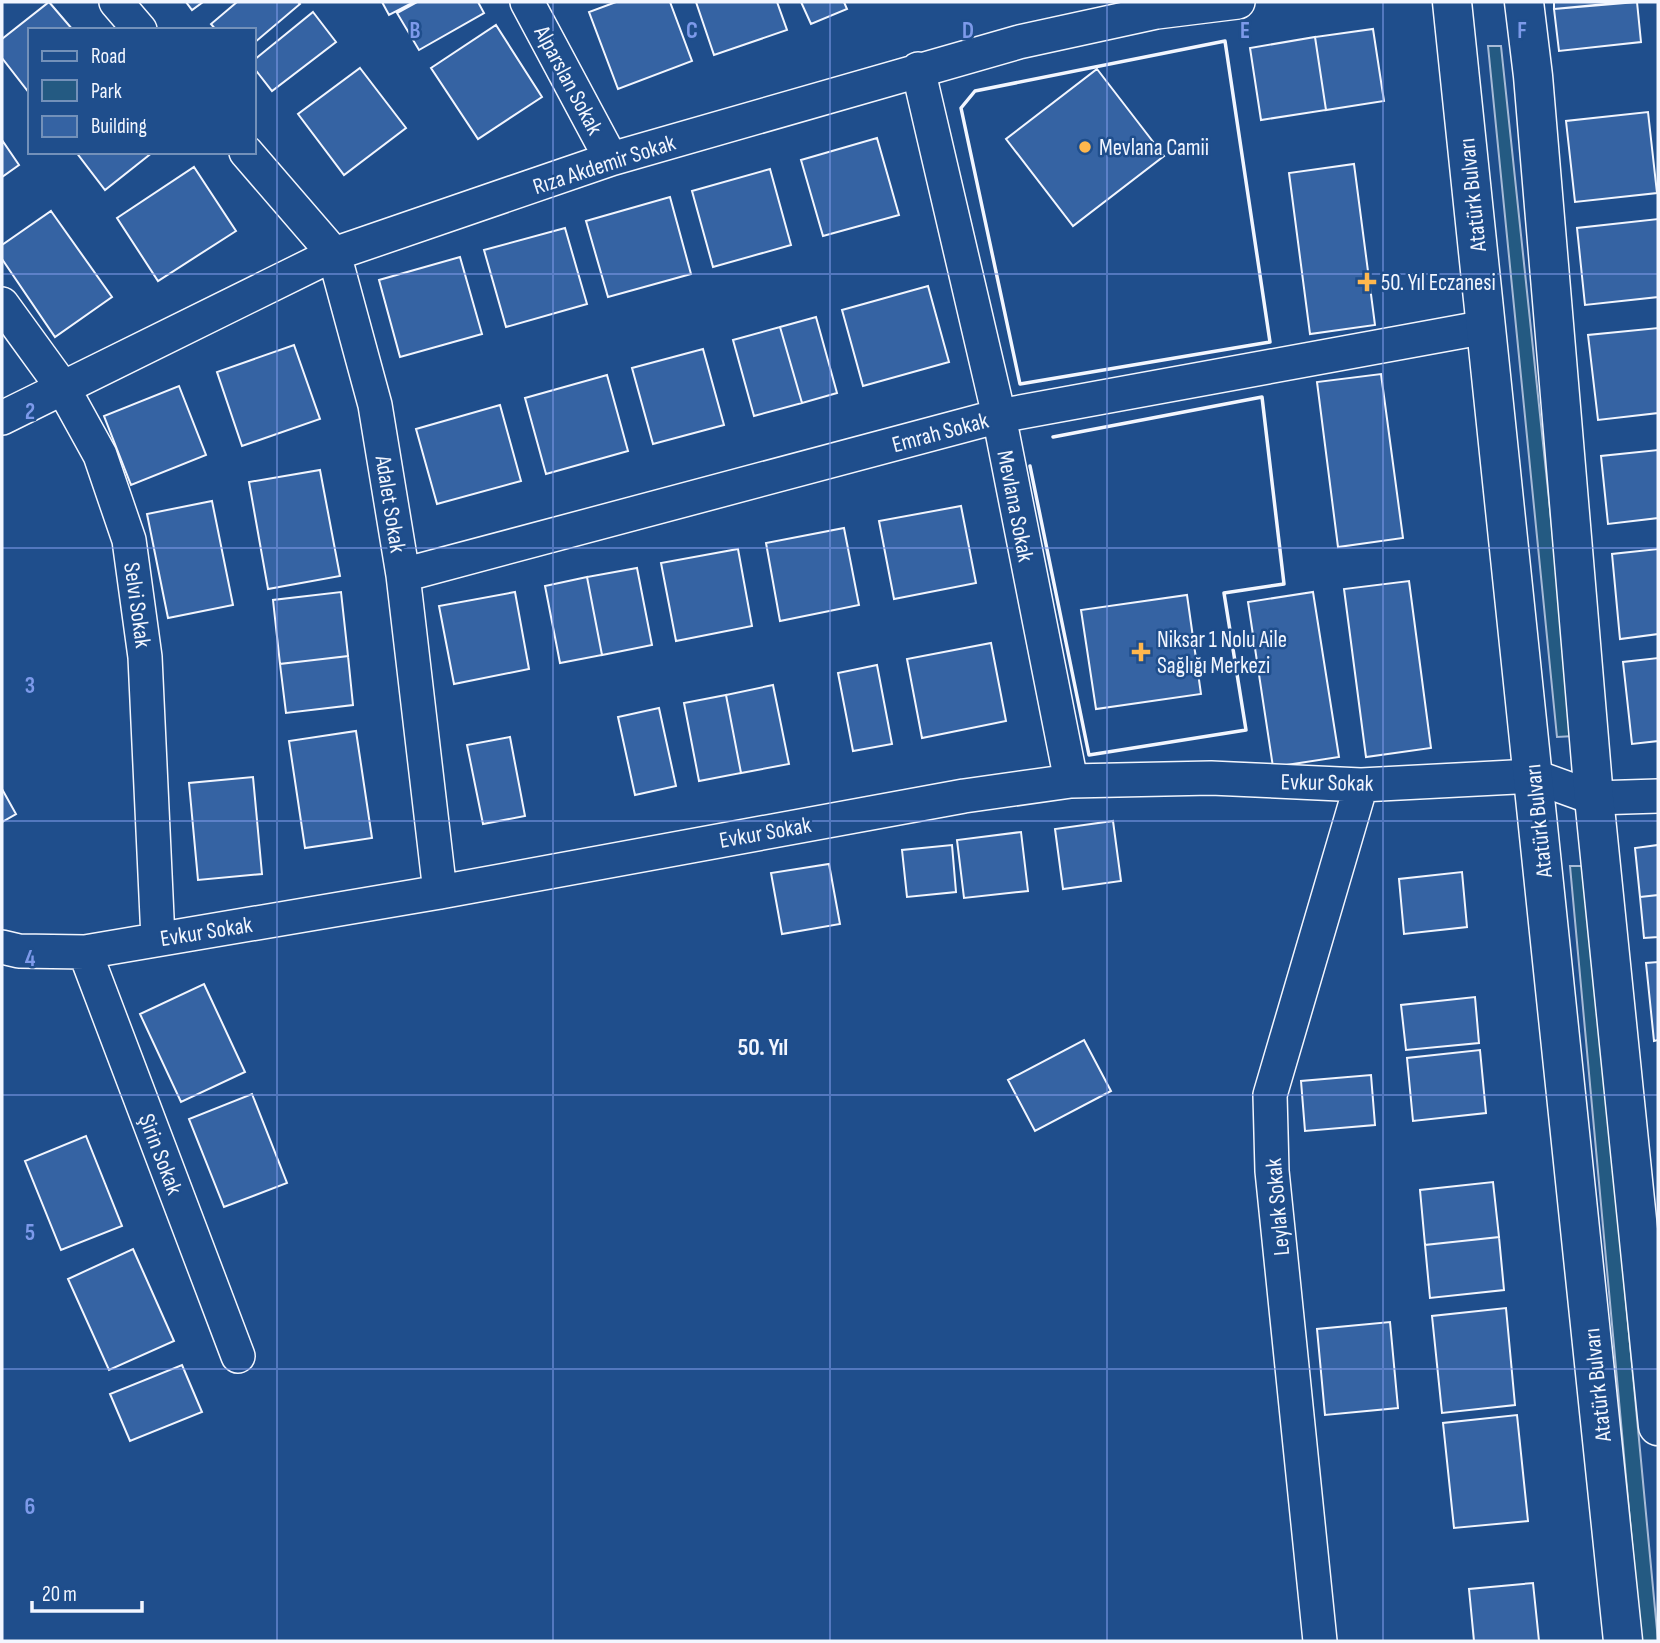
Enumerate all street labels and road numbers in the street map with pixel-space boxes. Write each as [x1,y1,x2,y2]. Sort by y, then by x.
street label: Alparslan Sokak [527,20,609,140]
street label: Rıza Akdemir Sokak [530,129,679,201]
street label: Atatürk Bulvarı [1453,137,1493,254]
street label: Emrah Sokak [889,407,992,459]
street label: Mevlana Sokak [990,448,1040,565]
street label: Adalet Sokak [368,453,412,555]
street label: Selvi Sokak [117,561,157,650]
street label: Atatürk Bulvarı [1519,763,1559,880]
street label: Evkur Sokak [1280,768,1374,798]
street label: Evkur Sokak [717,811,814,855]
street label: Evkur Sokak [158,911,254,953]
street label: Şirin Sokak [132,1110,188,1199]
street label: Leylak Sokak [1260,1157,1296,1257]
street label: Atatürk Bulvarı [1578,1327,1618,1444]

